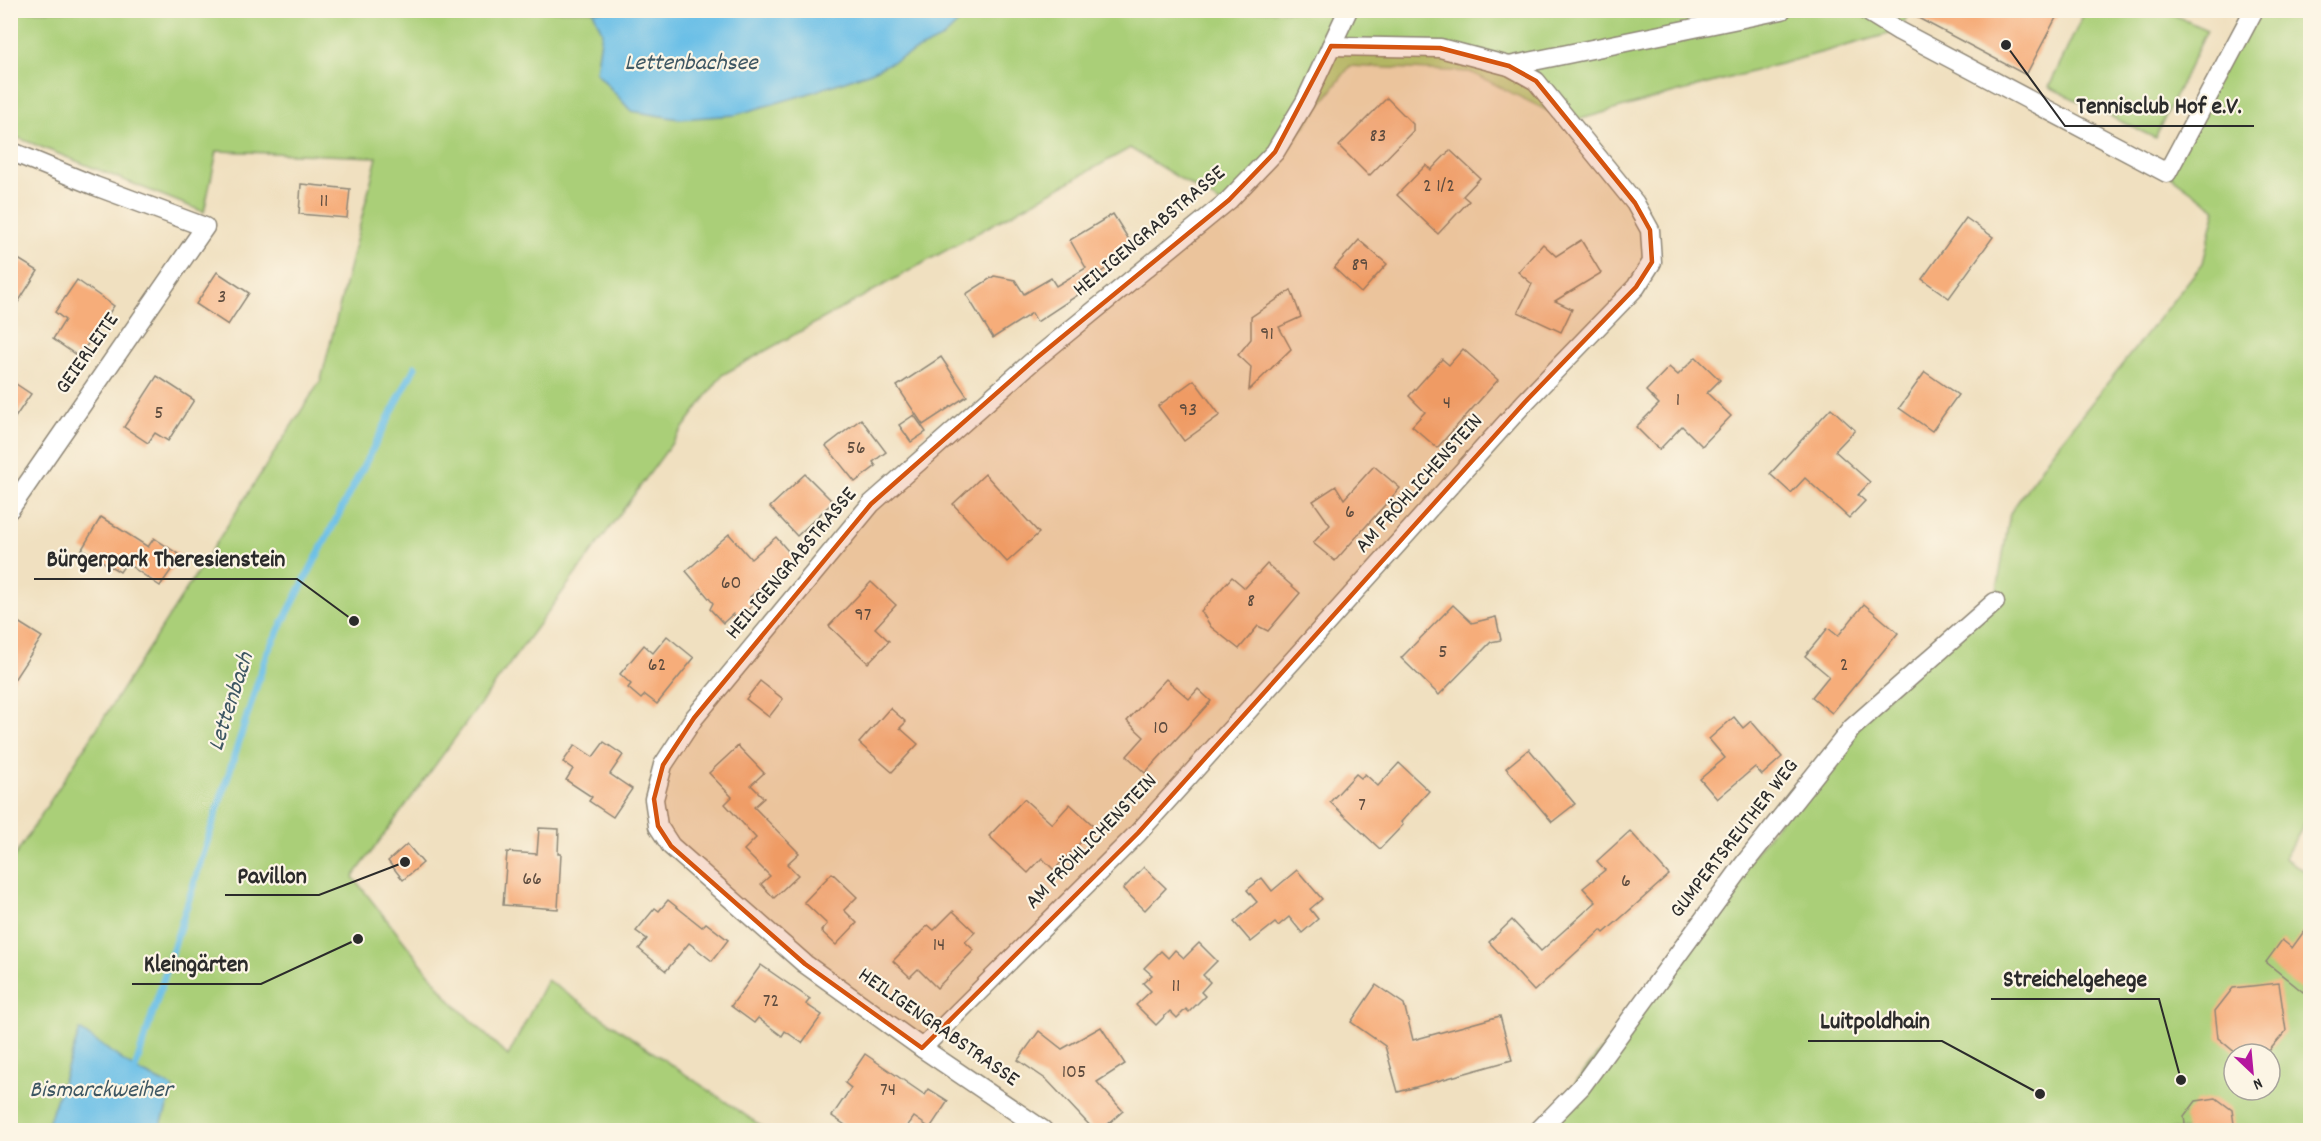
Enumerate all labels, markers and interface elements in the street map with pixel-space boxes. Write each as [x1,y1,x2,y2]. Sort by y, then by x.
water label: Lettenbachsee [624,47,759,81]
callout: Tennisclub Hof e.V. [2065,84,2254,126]
text: Tennisclub Hof e.V. [2076,91,2242,125]
house number: 83 [1370,123,1386,151]
street label: HEILIGENGRABSTRASSE [1067,159,1233,305]
house number: 2 1/2 [1423,173,1455,201]
house number: 11 [320,188,328,216]
house number: 89 [1351,252,1369,280]
house number: 3 [218,284,226,312]
street label: GEIERLEITE [49,307,127,401]
house number: 91 [1260,321,1274,349]
house number: 1 [1676,387,1680,415]
house number: 4 [1443,390,1451,418]
house number: 93 [1179,397,1197,425]
house number: 5 [154,400,164,428]
street label: AM FRÖHLICHENSTEIN [1349,407,1491,561]
house number: 56 [846,435,866,463]
street label: HEILIGENGRABSTRASSE [719,481,865,647]
house number: 6 [1345,499,1355,527]
callout: Bürgerpark Theresienstein [34,537,297,579]
text: Bürgerpark Theresienstein [47,544,285,578]
house number: 60 [721,570,741,598]
house number: 8 [1247,588,1255,616]
house number: 97 [855,602,871,630]
house number: 5 [1438,639,1448,667]
water label: Lettenbach [200,647,264,756]
house number: 62 [648,652,666,680]
house number: 2 [1840,652,1848,680]
house number: 10 [1153,715,1169,743]
street label: GUMPERTSREUTHER WEG [1663,753,1807,925]
street label: AM FRÖHLICHENSTEIN [1019,767,1165,917]
house number: 7 [1358,792,1366,820]
callout: Pavillon [225,853,319,895]
text: Pavillon [237,861,307,895]
house number: 66 [522,866,542,894]
house number: 6 [1621,868,1631,896]
house number: 14 [933,932,945,960]
callout: Kleingärten [132,942,261,984]
text: Kleingärten [144,949,248,983]
callout: Streichelgehege [1991,957,2159,999]
street label: HEILIGENGRABSTRASSE [851,961,1025,1095]
text: Streichelgehege [2003,964,2147,998]
house number: 11 [1172,973,1180,1001]
house number: 72 [763,988,779,1016]
callout: Luitpoldhain [1808,999,1942,1041]
text: Luitpoldhain [1820,1006,1930,1040]
north arrow [2222,1042,2282,1102]
house number: 105 [1062,1059,1086,1087]
text: N [2249,1071,2266,1095]
water label: Bismarckweiher [30,1074,176,1108]
house number: 74 [880,1077,896,1105]

